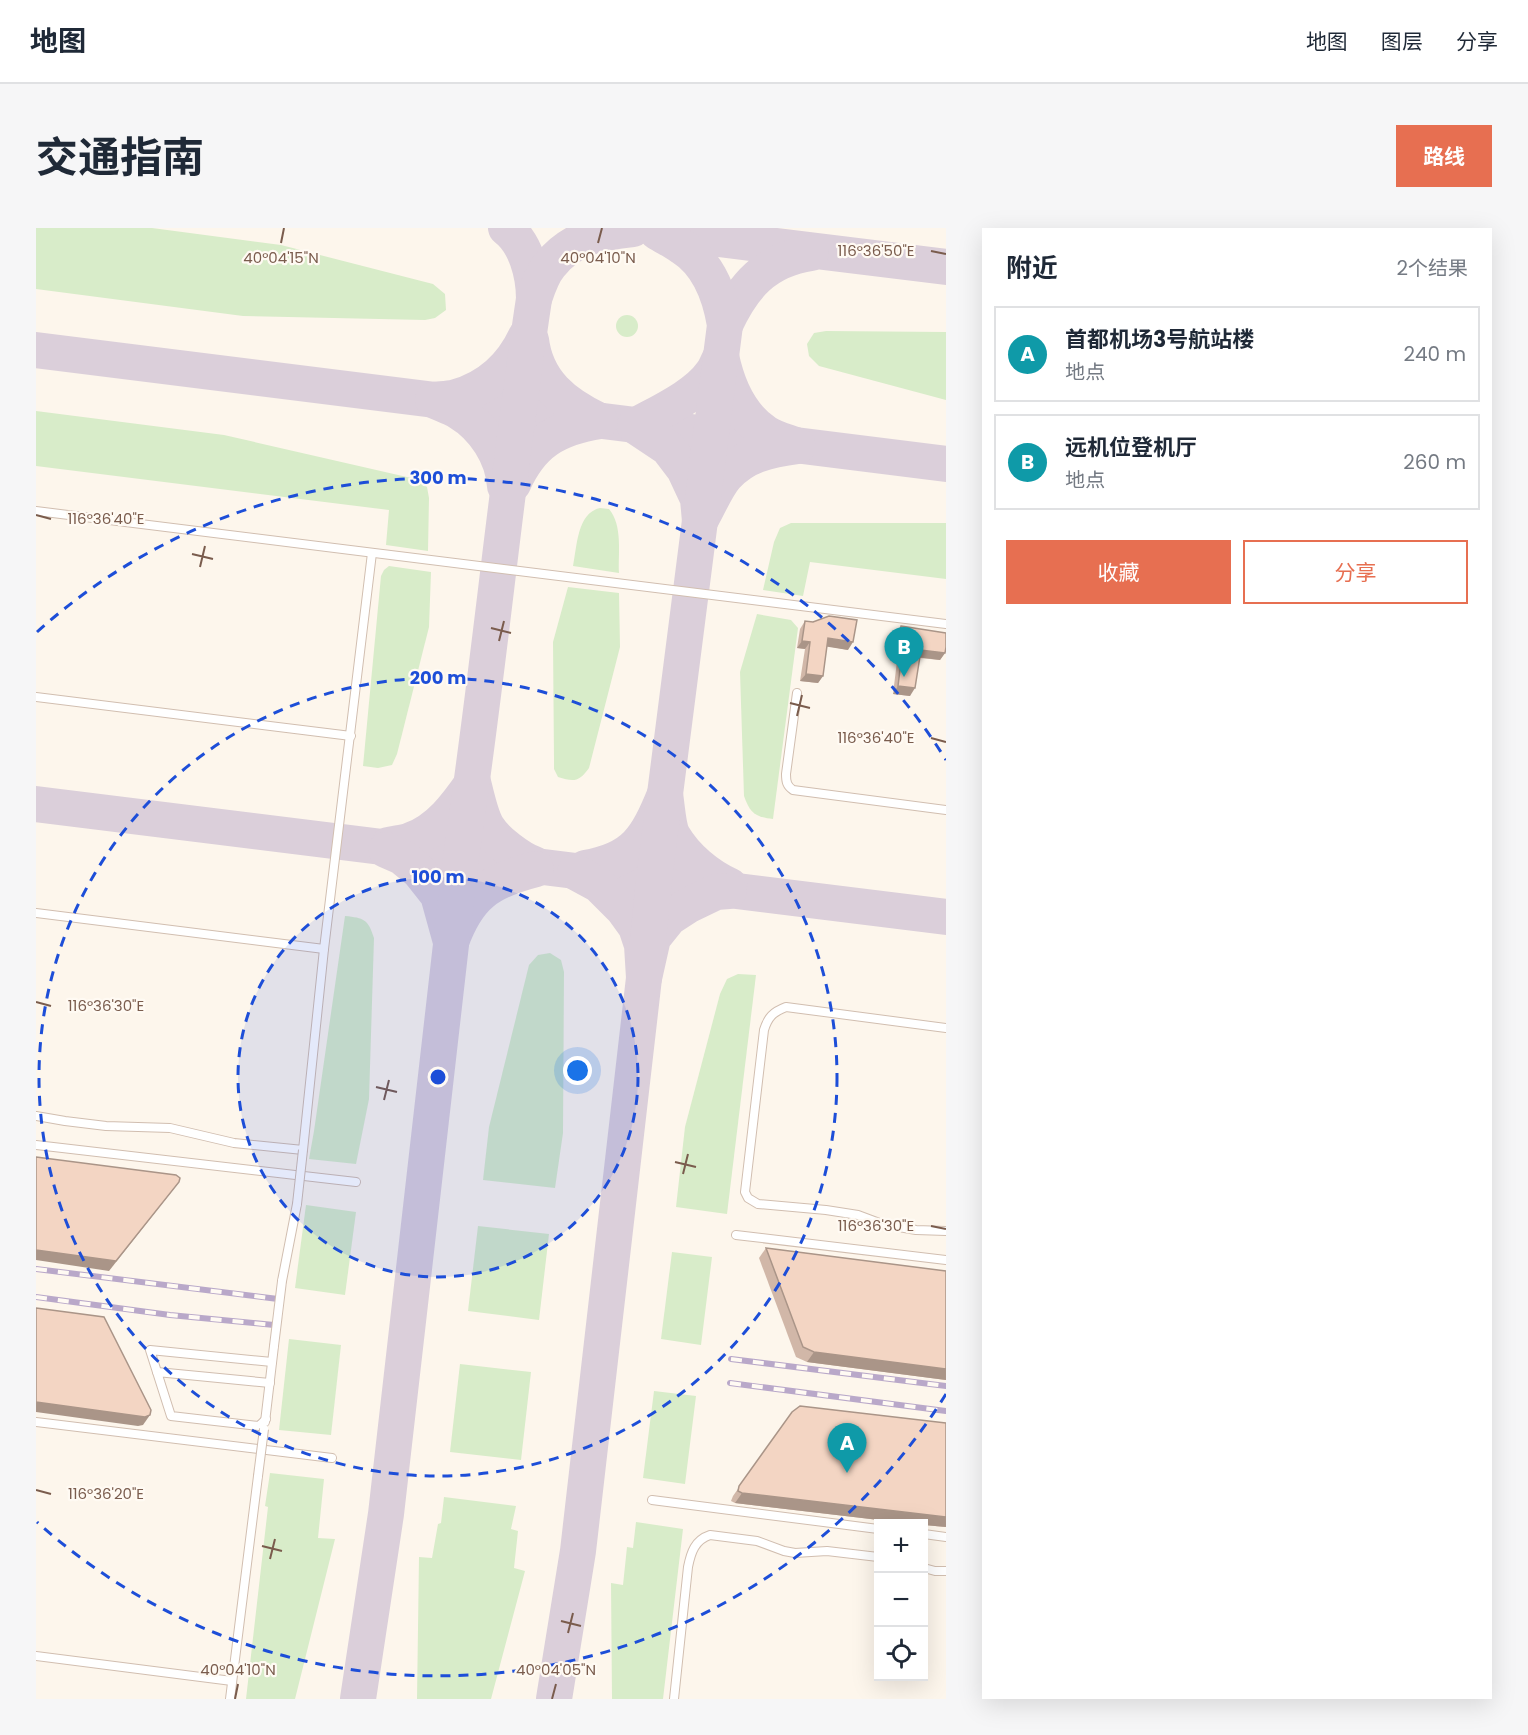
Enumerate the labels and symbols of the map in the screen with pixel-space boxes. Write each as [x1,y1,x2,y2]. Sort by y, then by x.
text: 116°36'50"E [838,240,914,261]
text: 40°04'15"N [243,247,319,268]
text: 40°04'10"N [560,247,636,268]
text: 300 m [409,465,467,490]
text: 116°36'40"E [68,508,144,529]
pin: B [884,628,924,677]
text: 200 m [410,665,466,690]
text: 116°36'40"E [838,727,914,748]
text: 100 m [411,864,465,889]
text: 116°36'30"E [68,995,144,1016]
your location [563,1056,592,1085]
centre of rings [428,1067,448,1087]
text: 116°36'30"E [838,1215,914,1236]
pin: A [828,1424,866,1473]
text: 116°36'20"E [68,1483,144,1504]
text: 40°04'10"N [200,1659,276,1680]
text: 40°04'05"N [516,1659,596,1680]

